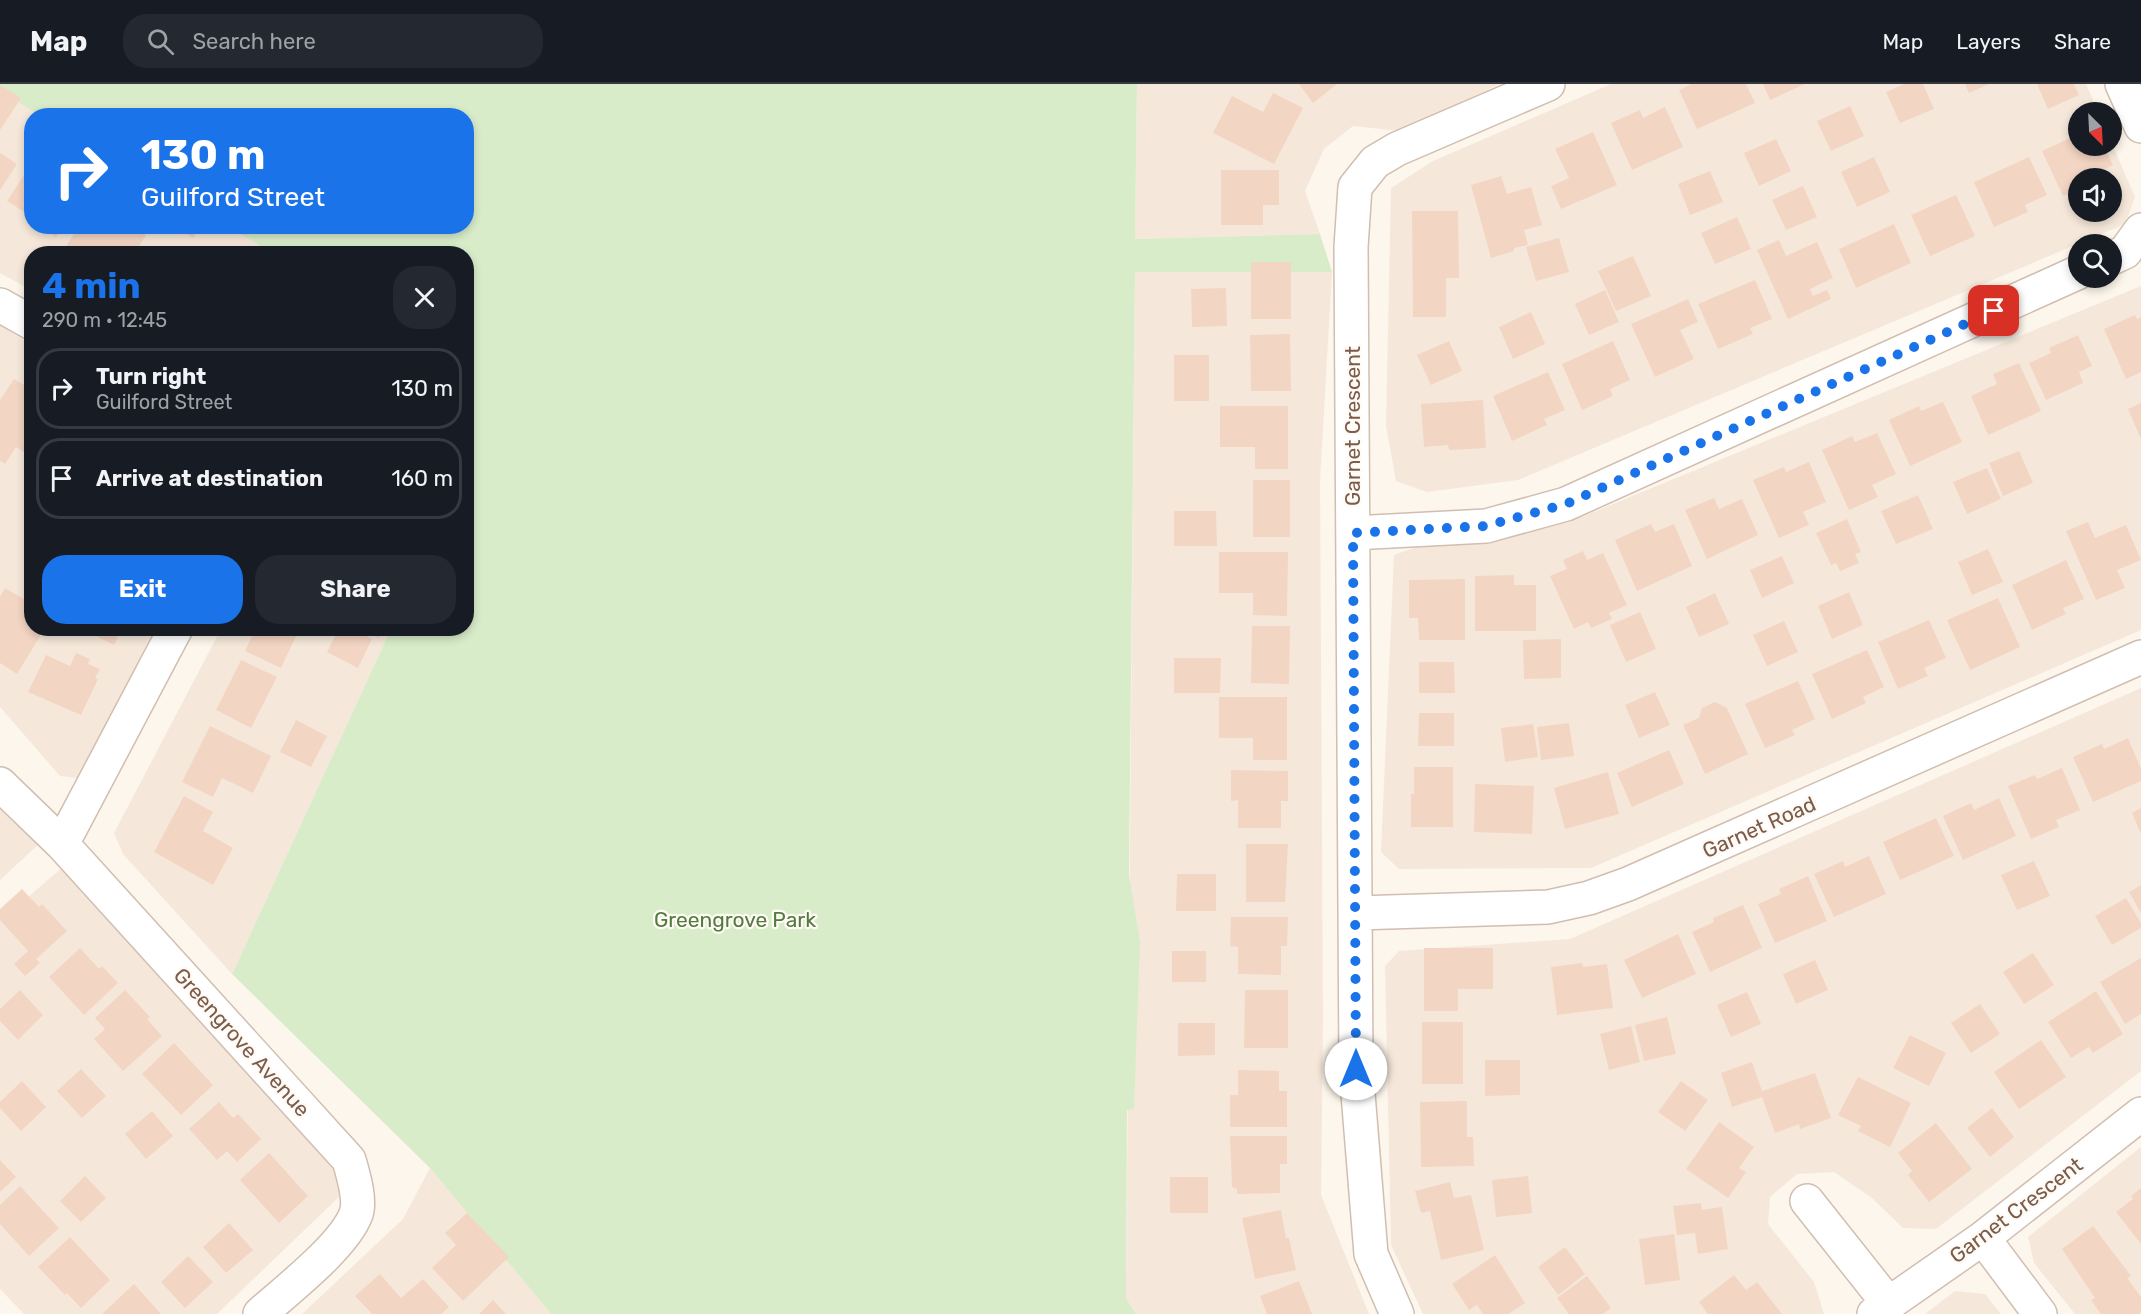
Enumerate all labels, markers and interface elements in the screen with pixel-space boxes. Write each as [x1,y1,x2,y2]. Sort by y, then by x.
search box [123,14,543,68]
text: Map [30,25,87,58]
icon: search [144,25,177,58]
text: Search here [192,28,316,55]
text: Map [1882,29,1923,54]
text: Layers [1956,29,2021,54]
text: Share [2054,29,2111,54]
north arrow [2068,102,2122,156]
map controls [2068,102,2122,288]
text: 130 m [141,130,266,180]
icon: right [42,132,120,210]
button: sound [2068,168,2122,222]
text: Guilford Street [141,181,325,213]
button: search [2068,234,2122,288]
text: 4 min [42,264,141,307]
button: close [393,266,456,329]
pin [1968,285,2019,336]
icon: arrive [1977,294,2010,327]
text: 290 m · 12:45 [42,308,167,332]
street label: Garnet Crescent [1340,346,1365,506]
text: Turn right [96,363,206,390]
icon: right [45,372,78,405]
text: 130 m [391,375,453,402]
text: Guilford Street [96,390,232,414]
icon: arrive [45,462,78,495]
text: Arrive at destination [96,465,323,492]
text: 160 m [391,465,453,492]
button: Exit [42,555,243,624]
button: Share [255,555,456,624]
street label: Garnet Road [1698,791,1820,863]
park label: Greengrove Park [654,907,816,932]
street label: Greengrove Avenue [169,962,315,1122]
position arrow [1324,1037,1388,1101]
street label: Garnet Crescent [1945,1152,2087,1268]

